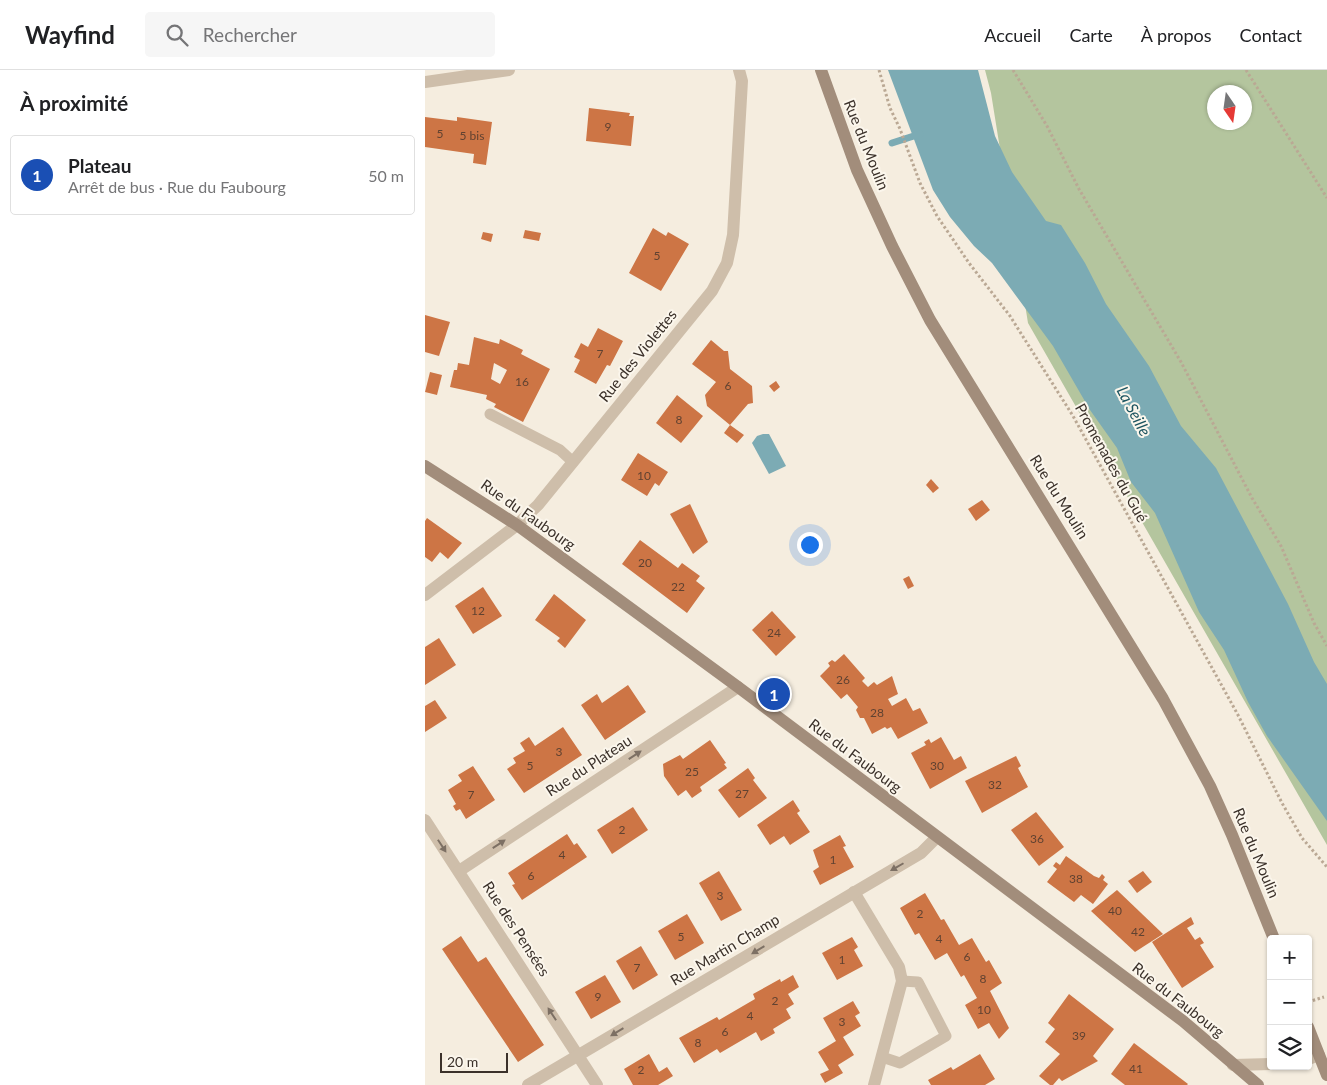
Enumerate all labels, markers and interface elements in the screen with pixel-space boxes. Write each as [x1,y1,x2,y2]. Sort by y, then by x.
search box [145,12,495,57]
text: Wayfind [25,20,115,49]
icon: search [163,21,191,49]
text: Rechercher [203,23,297,46]
text: Accueil [984,24,1041,46]
text: Carte [1069,24,1113,46]
text: À propos [1141,24,1212,46]
text: Contact [1240,24,1302,46]
north arrow [1207,85,1252,130]
text: À proximité [20,90,128,115]
street label: Rue du Moulin [841,97,893,192]
house number: 9 [605,119,612,134]
house number: 5 [437,126,444,141]
house number: 5 bis [460,128,484,143]
text: Plateau [68,154,131,177]
text: 1 [32,166,42,185]
text: 50 m [368,166,404,185]
text: Arrêt de bus · Rue du Faubourg [68,177,286,196]
house number: 5 [654,248,661,263]
street label: Rue des Violettes [594,306,680,405]
house number: 7 [597,346,604,361]
house number: 16 [515,374,529,389]
house number: 6 [725,378,732,393]
water label: La Seille [1113,383,1156,439]
street label: Promenades du Gué [1072,400,1152,525]
house number: 8 [676,412,683,427]
street label: Rue du Moulin [1027,451,1093,542]
house number: 10 [637,468,651,483]
street label: Rue du Faubourg [478,475,580,554]
your location [797,532,823,558]
house number: 20 [638,555,652,570]
house number: 22 [671,579,685,594]
house number: 12 [471,603,485,618]
house number: 24 [767,625,781,640]
house number: 26 [836,672,850,687]
pin: 1 [758,675,790,713]
house number: 28 [870,705,884,720]
street label: Rue du Faubourg [806,714,906,796]
street label: Rue du Plateau [542,731,635,800]
house number: 3 [556,744,563,759]
one-way arrow [628,750,642,760]
house number: 5 [527,758,534,773]
house number: 30 [930,758,944,773]
house number: 25 [685,764,699,779]
house number: 32 [988,777,1002,792]
house number: 27 [735,786,749,801]
house number: 7 [468,787,475,802]
street label: Rue du Moulin [1230,805,1284,900]
house number: 2 [619,822,626,837]
house number: 36 [1030,831,1044,846]
one-way arrow [437,839,447,852]
one-way arrow [493,839,506,849]
house number: 4 [559,847,566,862]
house number: 1 [830,852,837,867]
one-way arrow [891,862,904,871]
house number: 6 [528,868,535,883]
house number: 38 [1069,871,1083,886]
street label: Rue des Pensées [479,878,554,979]
house number: 3 [717,888,724,903]
house number: 40 [1108,903,1122,918]
house number: 2 [917,906,924,921]
street label: Rue Martin Champ [667,910,782,989]
house number: 42 [1131,924,1145,939]
house number: 5 [678,929,685,944]
house number: 4 [936,931,943,946]
map controls [1267,935,1312,1070]
button: + [1267,935,1312,980]
one-way arrow [751,945,764,954]
house number: 6 [964,949,971,964]
house number: 1 [839,952,846,967]
street label: Rue du Faubourg [1129,958,1228,1041]
house number: 7 [634,960,641,975]
house number: 8 [980,971,987,986]
button: − [1267,980,1312,1025]
house number: 9 [595,989,602,1004]
house number: 2 [772,993,779,1008]
house number: 10 [977,1002,991,1017]
one-way arrow [547,1007,557,1021]
house number: 4 [747,1008,754,1023]
house number: 3 [839,1014,846,1029]
house number: 6 [722,1024,729,1039]
button: layers [1267,1025,1312,1070]
one-way arrow [611,1028,624,1037]
house number: 39 [1072,1028,1086,1043]
house number: 8 [695,1035,702,1050]
scale bar [440,1050,507,1073]
text: 20 m [447,1053,478,1070]
house number: 41 [1129,1061,1143,1076]
house number: 2 [638,1062,645,1077]

